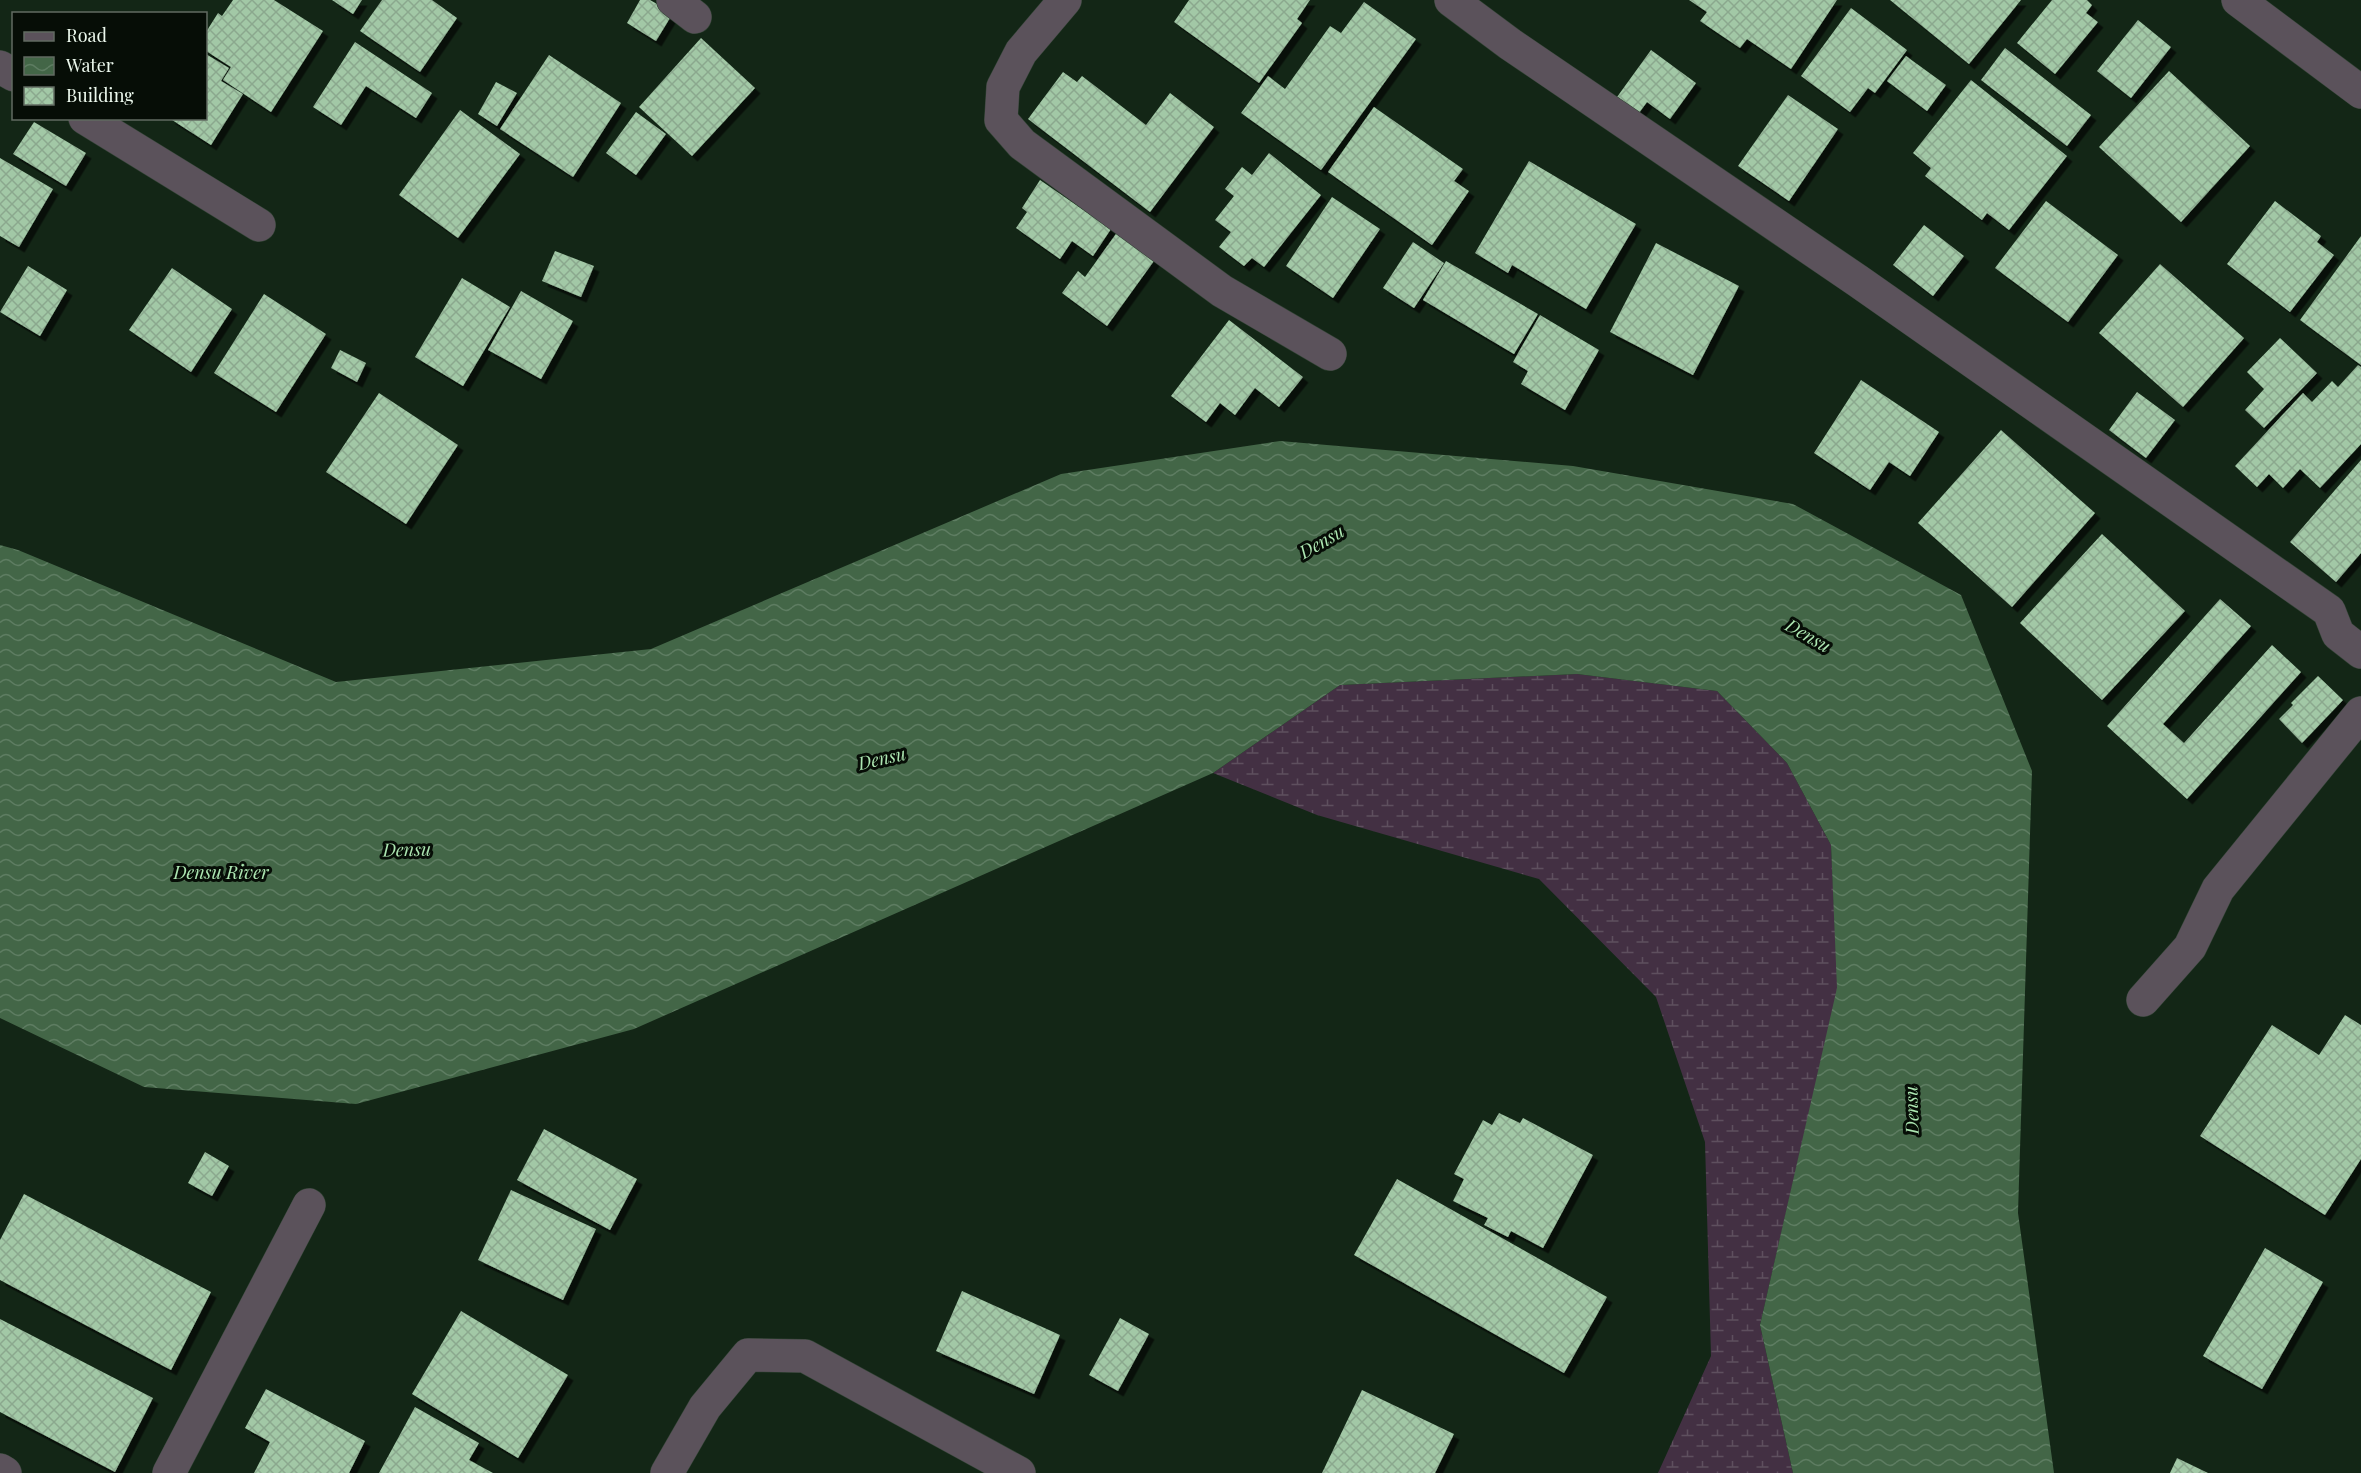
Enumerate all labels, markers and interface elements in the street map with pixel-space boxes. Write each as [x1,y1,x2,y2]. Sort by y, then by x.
legend [12,12,207,120]
text: Road [66,23,107,47]
text: Water [65,53,114,77]
text: Building [66,83,134,107]
water label: Densu [1294,519,1348,564]
water label: Densu [1781,612,1835,658]
water label: Densu [855,741,908,775]
water label: Densu [382,837,431,861]
water label: Densu River [172,860,270,884]
water label: Densu [1898,1085,1924,1136]

